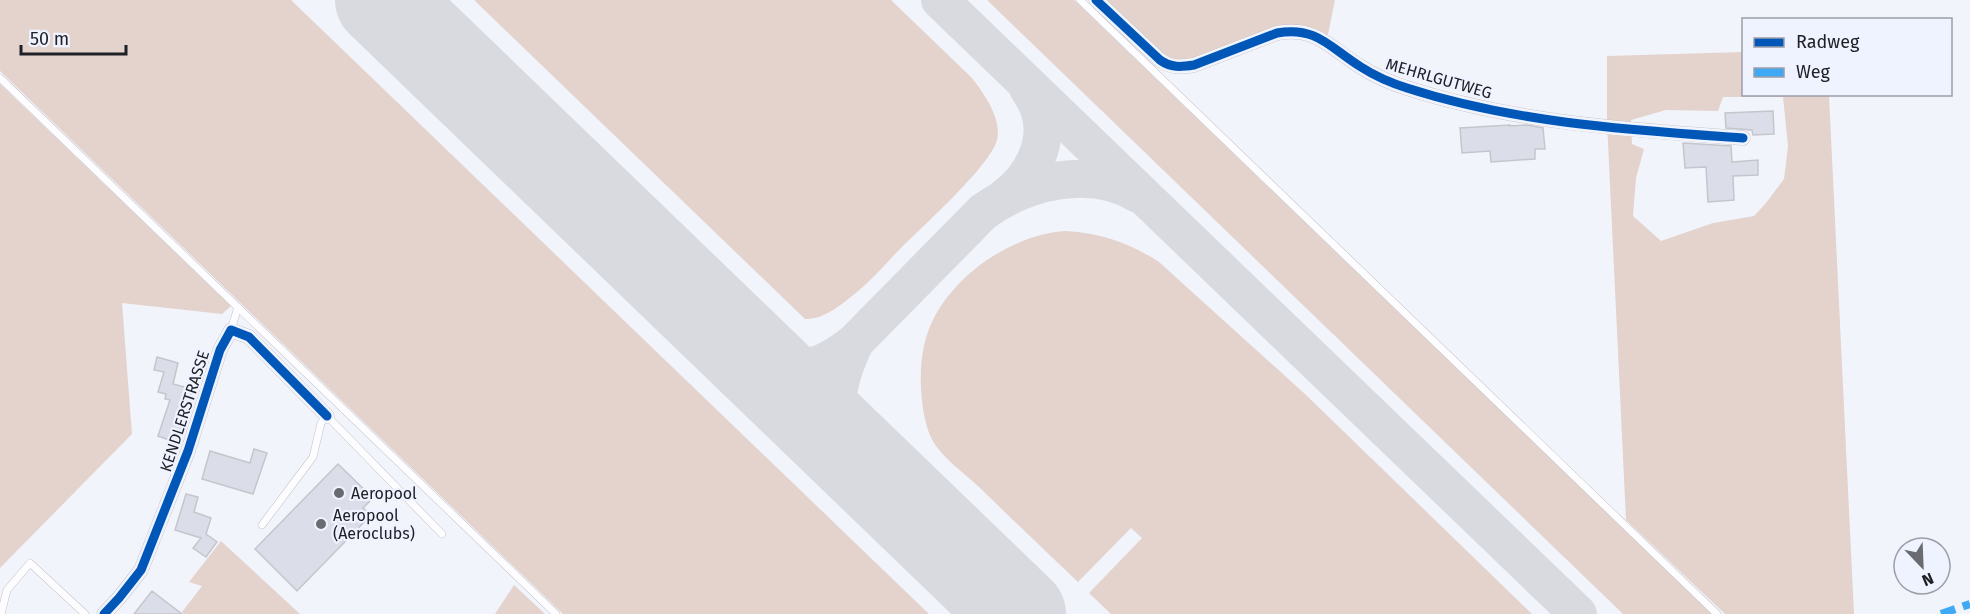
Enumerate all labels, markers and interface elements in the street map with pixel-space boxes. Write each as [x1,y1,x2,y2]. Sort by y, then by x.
scale bar [21,18,126,56]
legend [1742,18,1952,96]
text: 50 m [30,28,69,50]
text: Radweg [1796,31,1860,53]
street label: MEHRLGUTWEG [1384,54,1494,103]
text: Weg [1796,61,1830,83]
street label: KENDLERSTRASSE [156,348,213,474]
place label: Aeropool [351,484,417,503]
marker: Aeropool [332,486,346,500]
place label: Aeropool (Aeroclubs) [333,506,415,543]
marker: Aeropool (Aeroclubs) [314,517,328,531]
north arrow [1892,536,1952,596]
text: N [1919,569,1936,590]

